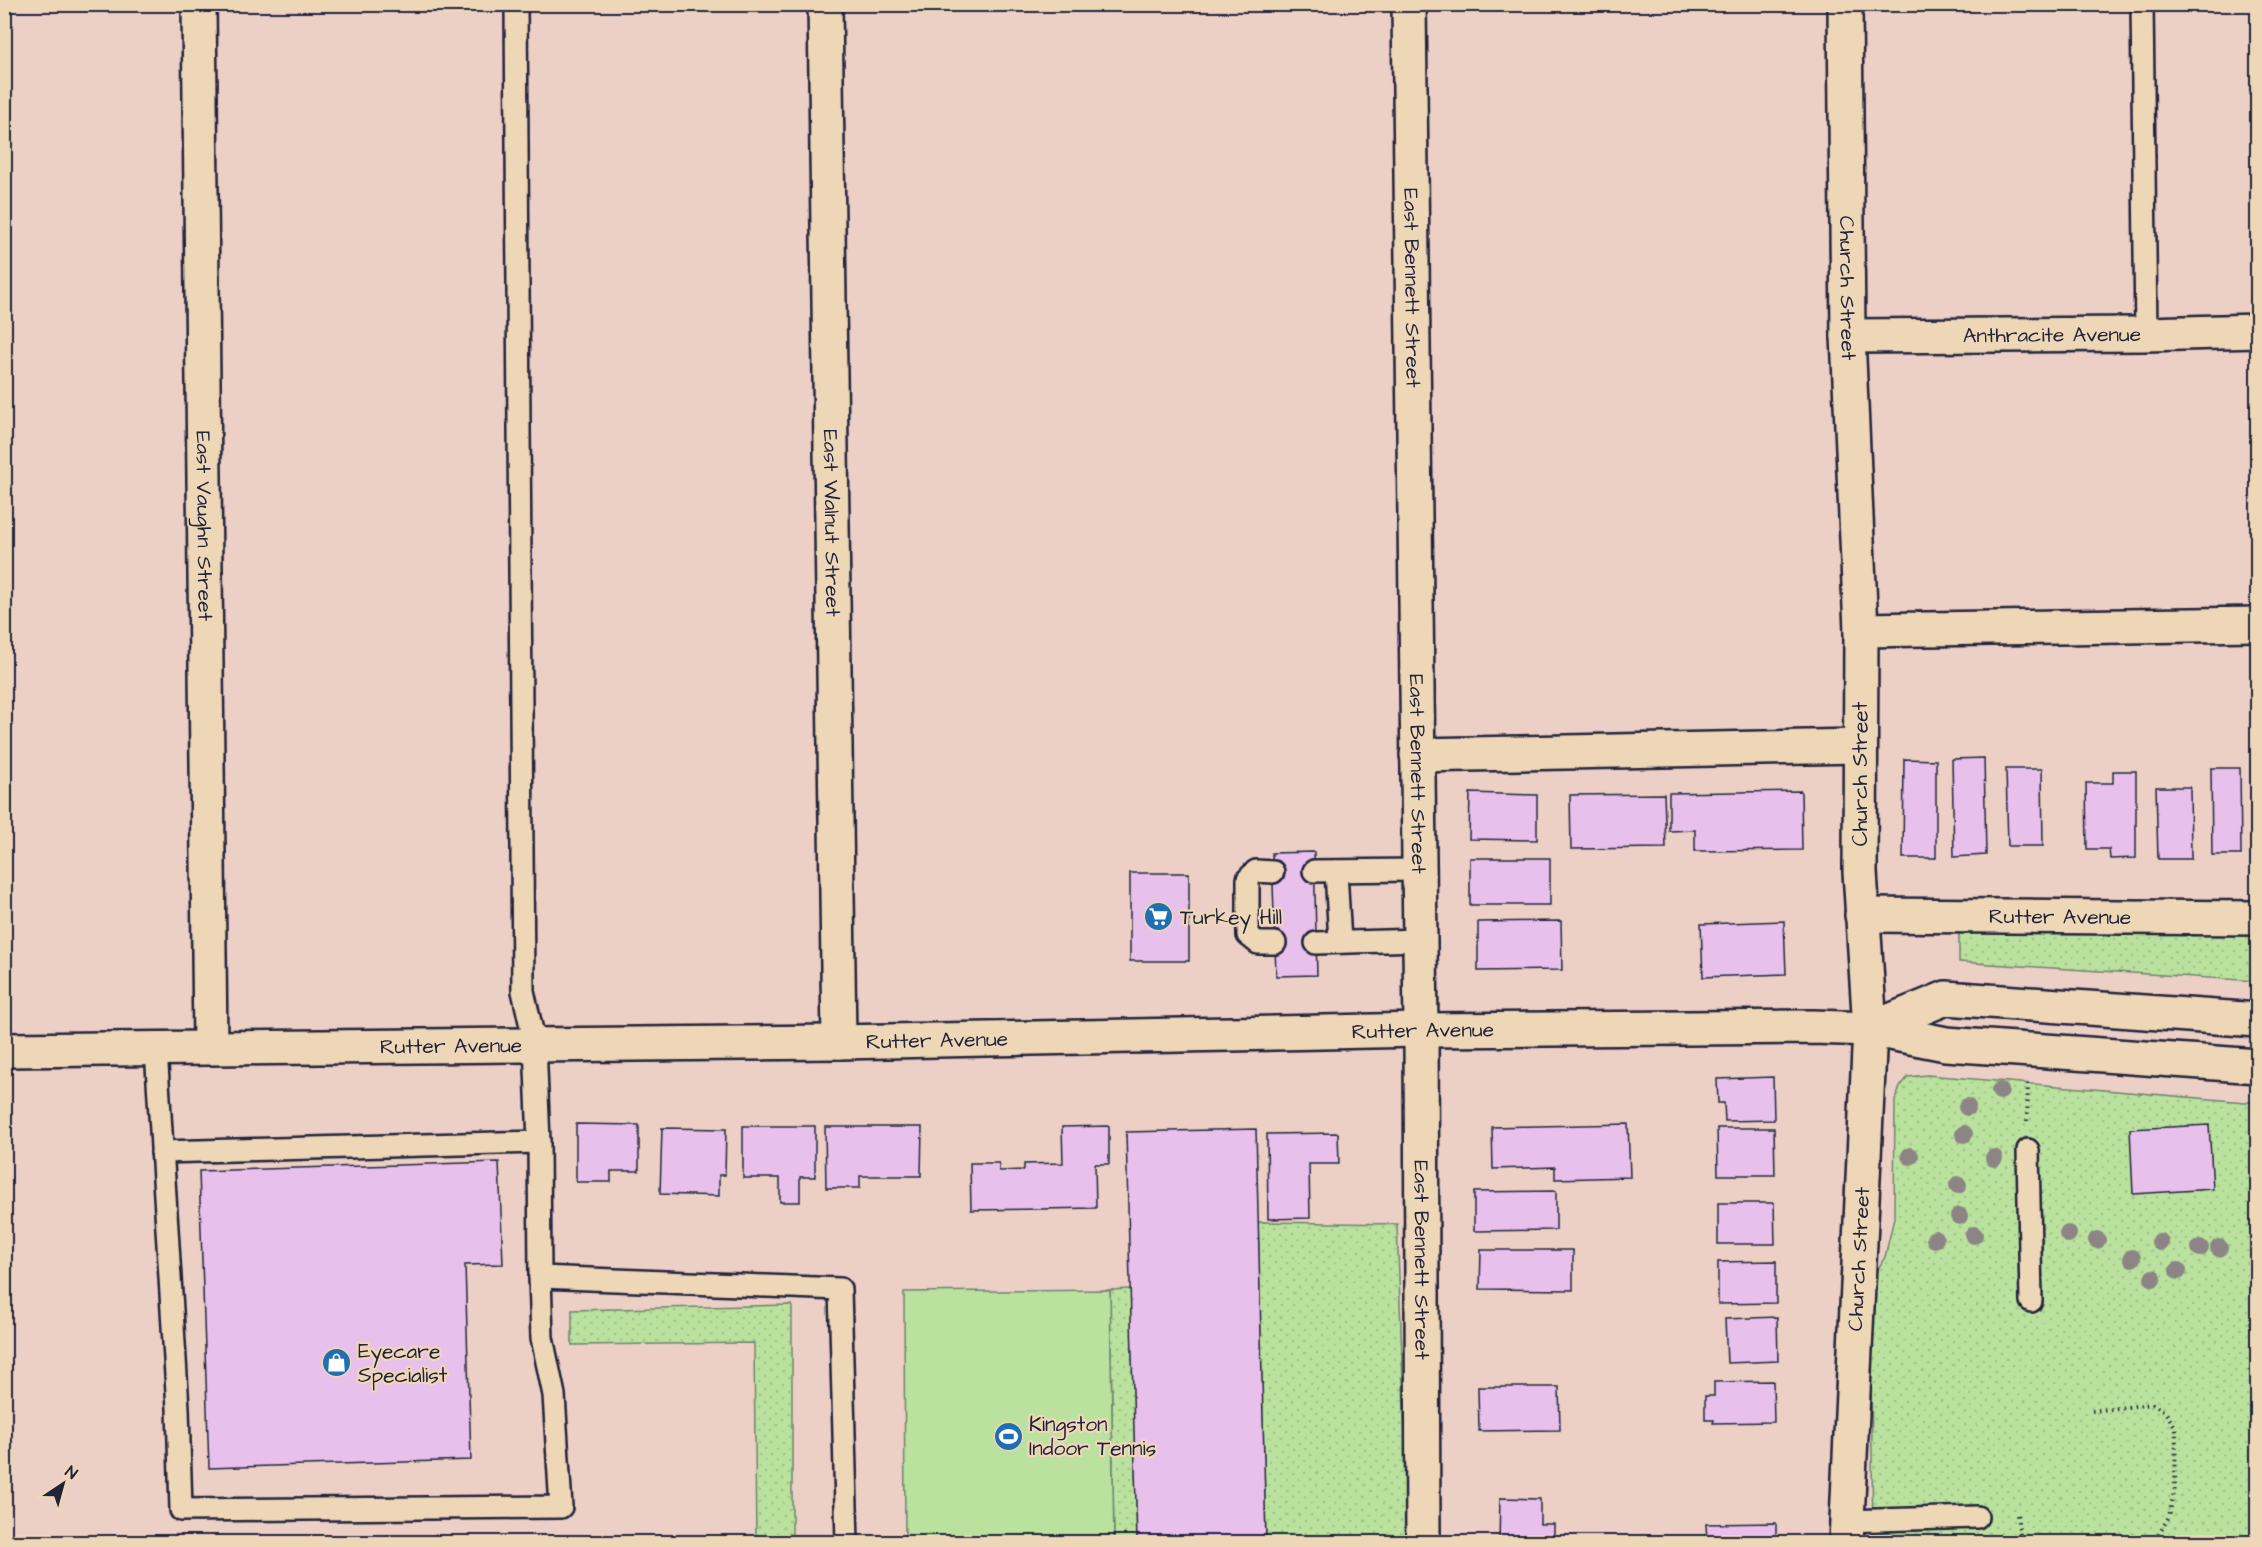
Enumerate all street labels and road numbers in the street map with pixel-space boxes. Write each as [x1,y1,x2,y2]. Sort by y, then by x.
street label: East Bennett Street [1397,188,1428,388]
street label: Church Street [1832,216,1864,361]
street label: Anthracite Avenue [1963,320,2141,350]
street label: East Walnut Street [816,429,848,617]
street label: East Vaughn Street [188,431,220,622]
street label: East Bennett Street [1402,674,1434,874]
street label: Church Street [1846,701,1875,846]
street label: Rutter Avenue [1989,901,2131,932]
street label: Rutter Avenue [1351,1015,1494,1046]
street label: Rutter Avenue [866,1024,1008,1056]
street label: Rutter Avenue [380,1031,522,1061]
street label: East Bennett Street [1407,1160,1437,1360]
street label: Church Street [1841,1186,1877,1332]

